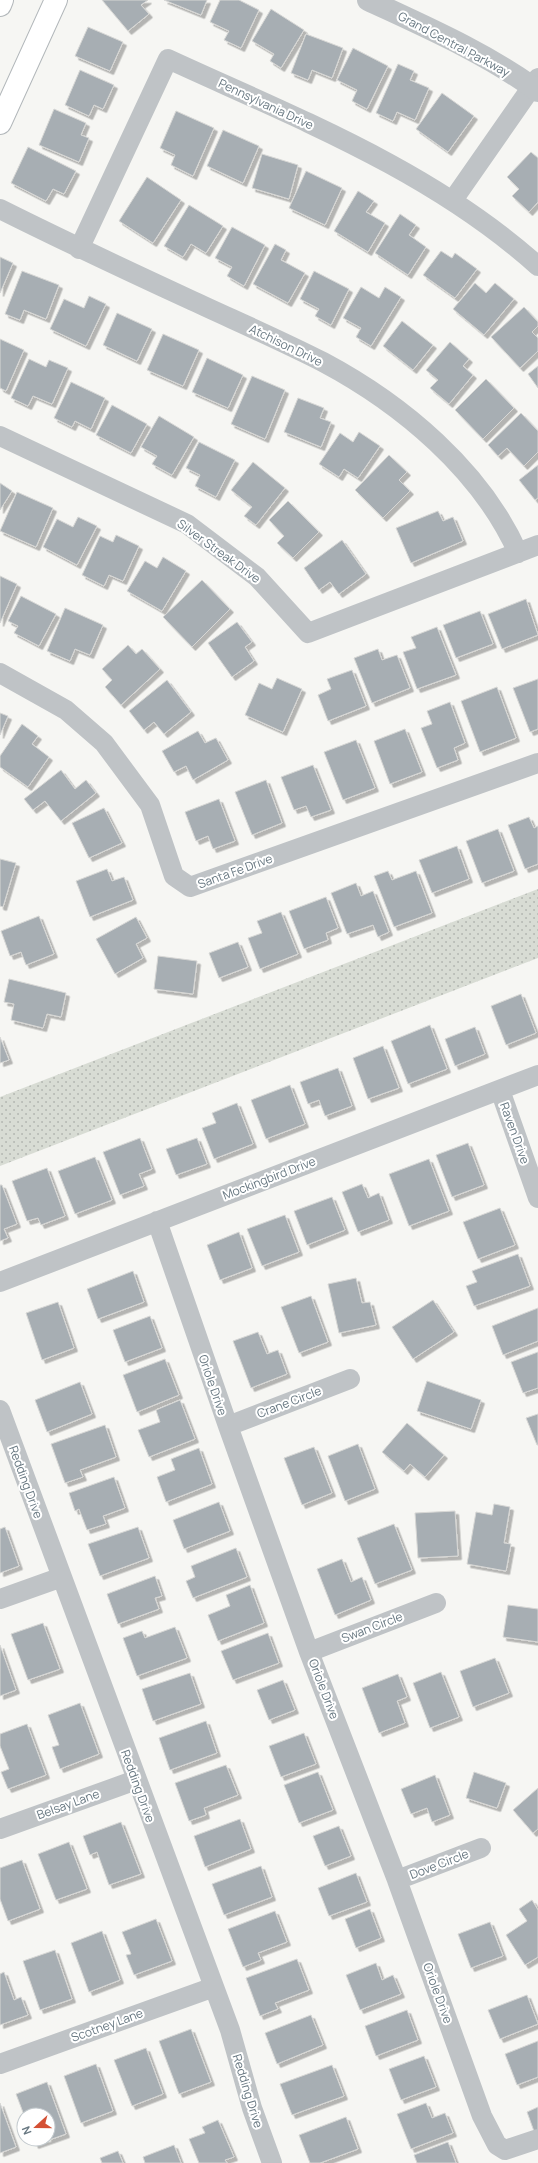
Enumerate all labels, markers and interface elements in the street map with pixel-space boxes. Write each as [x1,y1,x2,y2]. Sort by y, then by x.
street label: Grand Central Parkway [395,7,514,81]
street label: Pennsylvania Drive [216,75,316,133]
street label: Atchison Drive [247,320,325,370]
street label: Silver Streak Drive [174,515,264,587]
street label: Santa Fe Drive [195,850,275,892]
street label: Raven Drive [496,1100,534,1166]
street label: Mockingbird Drive [220,1152,318,1204]
street label: Oriole Drive [195,1352,231,1418]
street label: Crane Circle [254,1382,324,1422]
street label: Redding Drive [5,1443,47,1521]
street label: Swan Circle [339,1608,405,1646]
street label: Oriole Drive [305,1656,343,1722]
street label: Redding Drive [117,1747,159,1825]
street label: Belsay Lane [34,1785,102,1823]
street label: Dove Circle [407,1845,471,1883]
street label: Oriole Drive [419,1960,457,2026]
street label: Scotney Lane [69,2004,145,2046]
street label: Redding Drive [229,2052,267,2130]
north arrow [16,2107,56,2147]
text: N [18,2124,35,2137]

